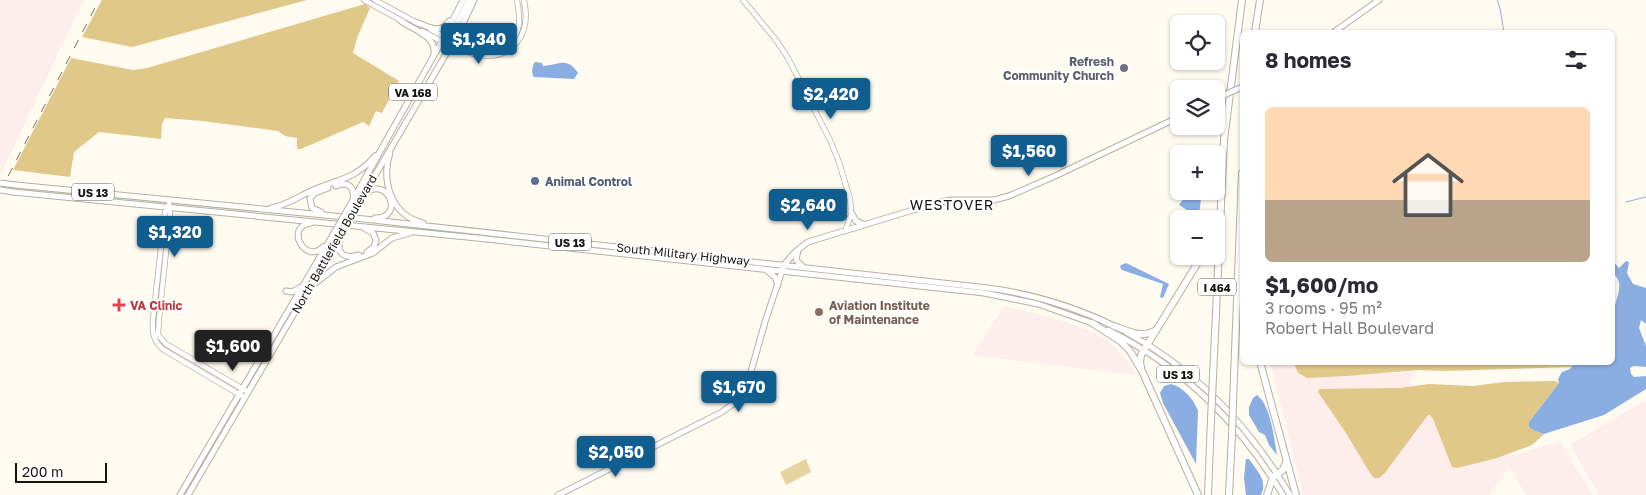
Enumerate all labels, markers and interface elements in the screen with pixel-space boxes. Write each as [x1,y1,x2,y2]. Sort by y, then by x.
map controls [1170,15,1225,265]
button: locate [1170,15,1225,70]
pin: $1,340 [438,22,520,65]
text: $1,340 [452,29,506,49]
icon: filters [1562,46,1590,74]
text: 8 homes [1265,47,1352,73]
place label: Refresh Community Church [1003,54,1114,83]
marker: Refresh Community Church [1118,62,1130,74]
pin: $2,420 [790,78,872,120]
button: layers [1170,80,1225,135]
road number: VA 168 [389,84,437,100]
text: $2,420 [803,84,859,104]
pin: $1,560 [988,134,1070,177]
icon: home [1383,140,1473,230]
text: $1,560 [1002,141,1056,161]
button: + [1170,145,1225,200]
street label: North Battlefield Boulevard [288,172,380,316]
place label: Animal Control [545,174,632,189]
marker: Animal Control [529,175,541,187]
road number: US 13 [72,183,114,200]
pin: $2,640 [767,188,849,231]
text: $2,640 [780,195,836,215]
district label: WESTOVER [910,196,994,213]
button: − [1170,210,1225,265]
pin: $1,320 [134,216,216,258]
text: $1,320 [148,222,202,242]
road number: US 13 [549,233,591,250]
street label: South Military Highway [616,240,751,268]
text: $1,600/mo [1265,272,1378,298]
road number: I 464 [1198,278,1236,296]
marker: VA Clinic [112,298,126,312]
place label: VA Clinic [130,298,183,313]
place label: Aviation Institute of Maintenance [829,298,930,327]
text: 3 rooms · 95 m² [1265,298,1382,318]
marker: Aviation Institute of Maintenance [813,306,825,318]
text: Robert Hall Boulevard [1265,318,1434,338]
pin: $1,600 [192,330,274,372]
text: $1,600 [205,336,261,356]
road number: US 13 [1157,366,1199,382]
pin: $1,670 [698,370,780,413]
text: $1,670 [712,377,766,397]
pin: $2,050 [575,436,657,478]
text: $2,050 [588,442,644,462]
scale bar [15,460,108,483]
text: 200 m [22,463,63,480]

